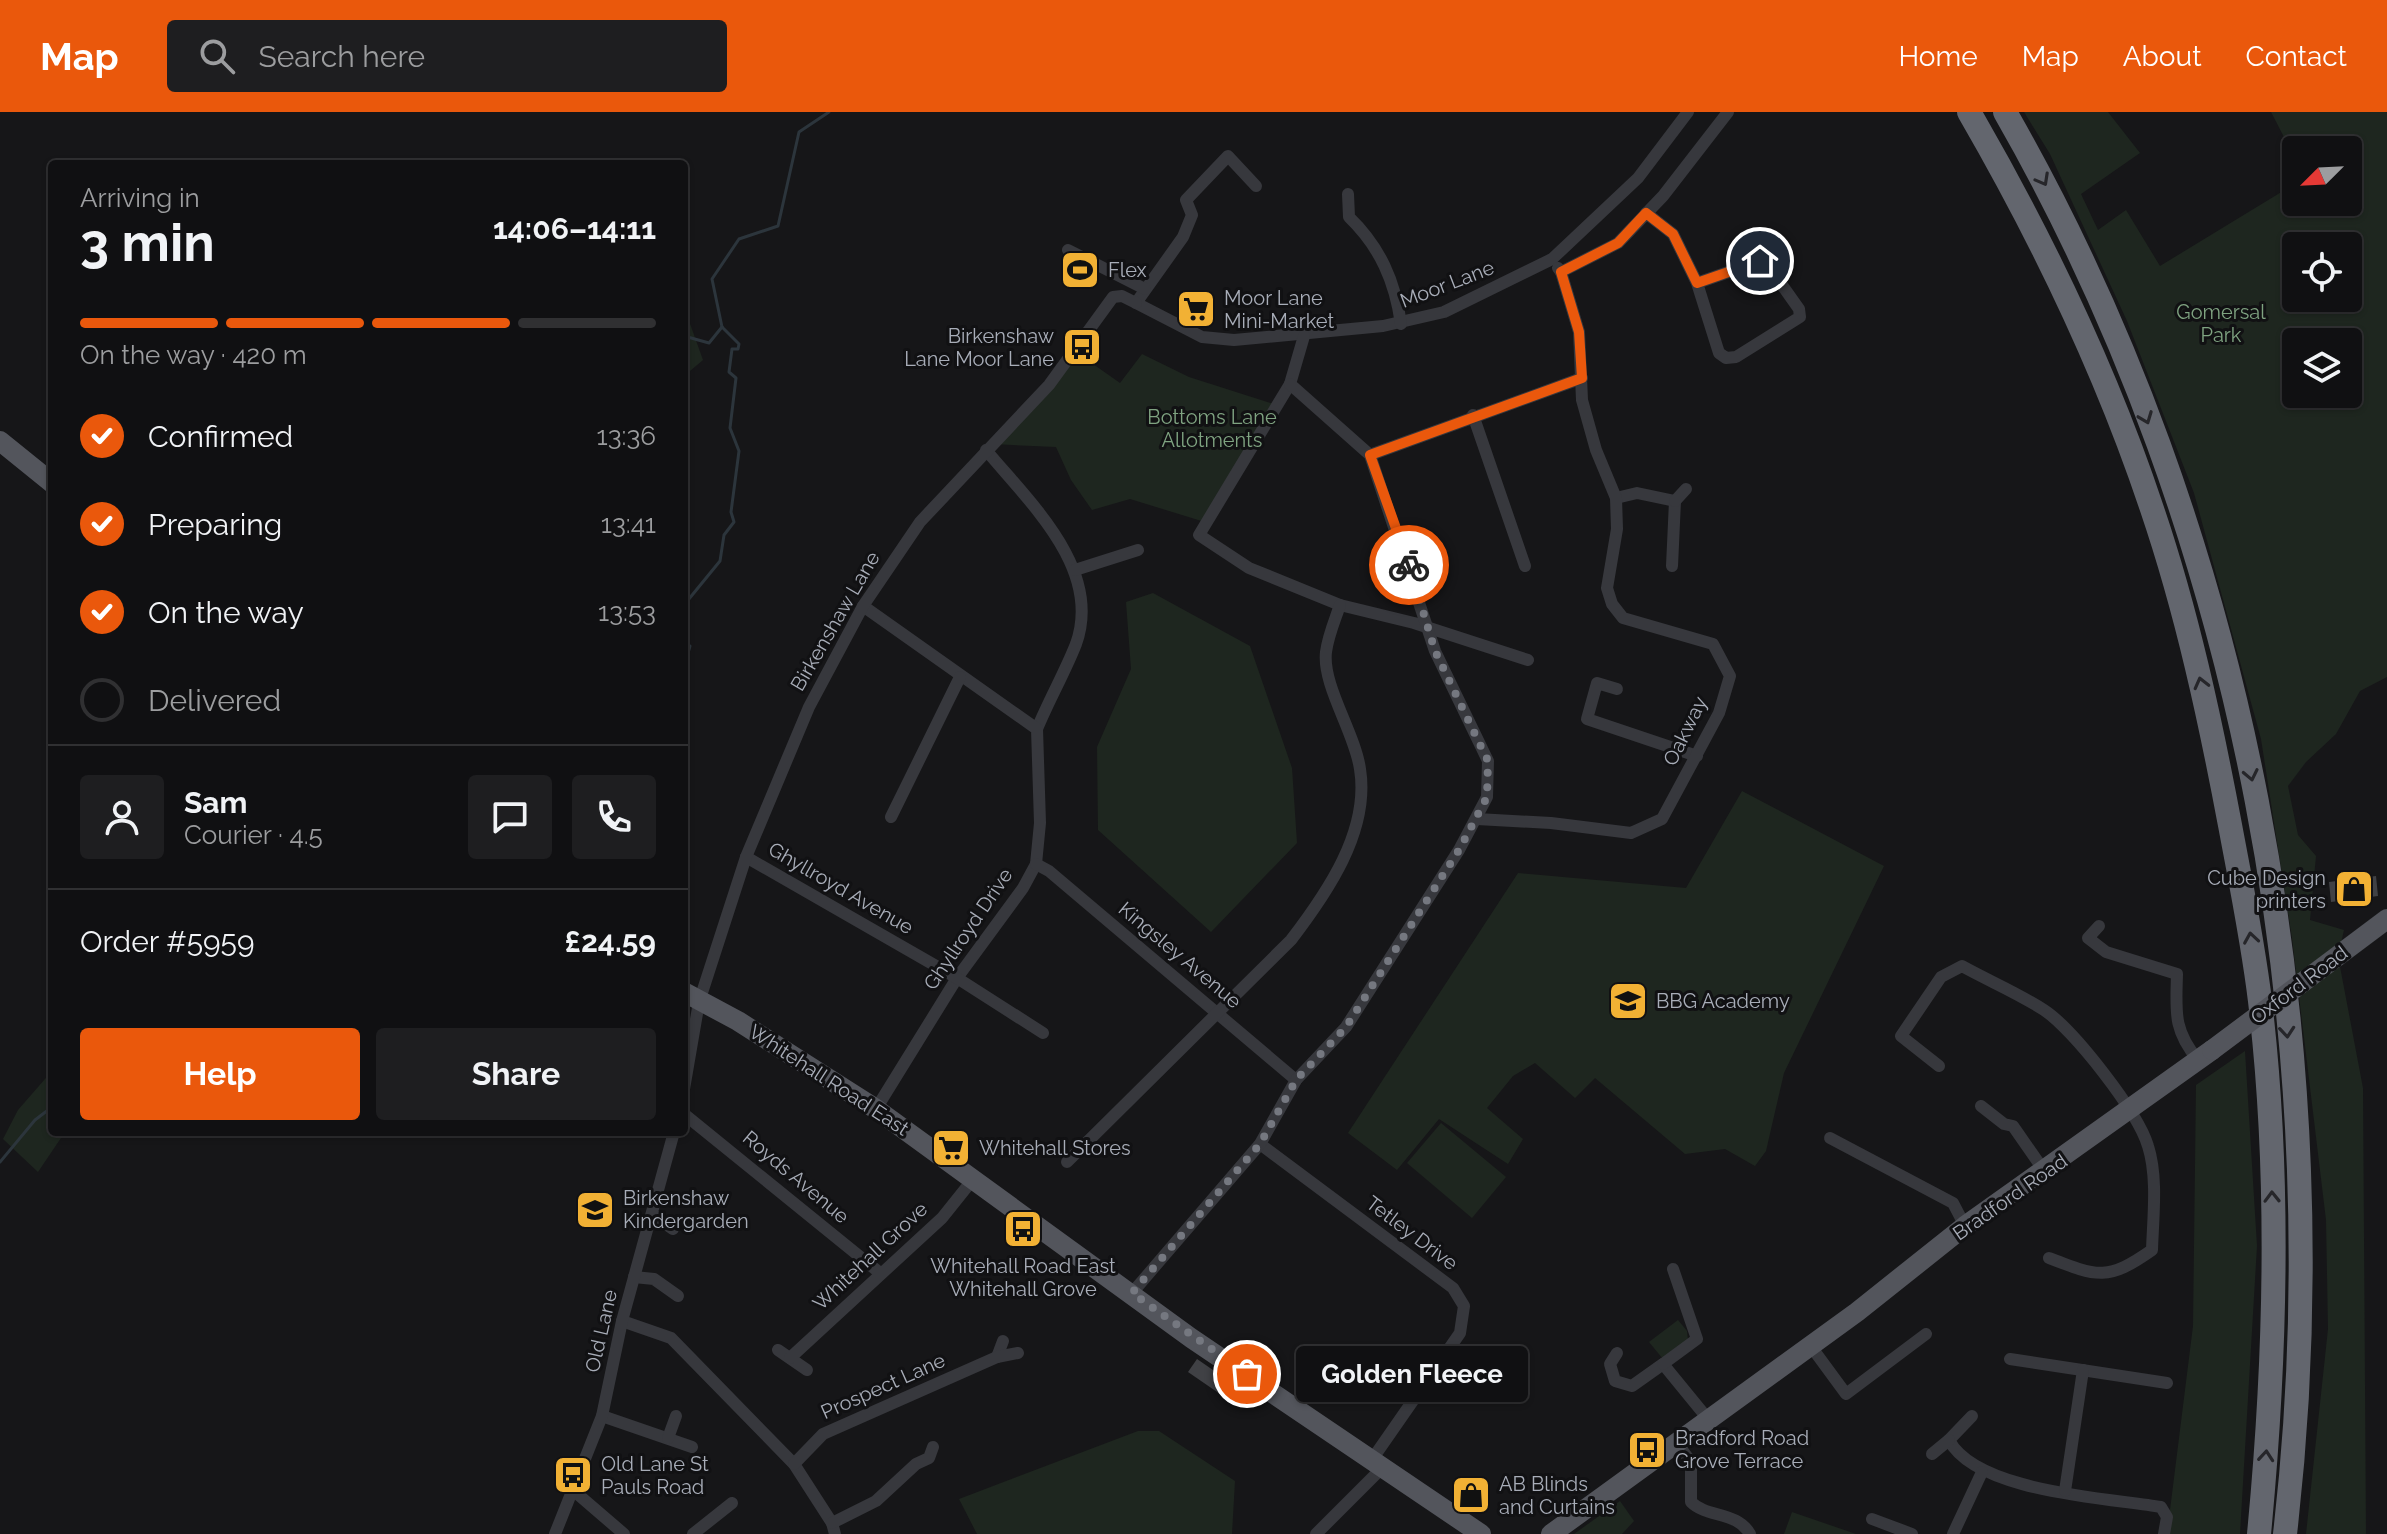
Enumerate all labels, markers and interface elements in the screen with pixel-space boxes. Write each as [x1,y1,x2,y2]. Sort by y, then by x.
search box [167,20,727,92]
text: Map [40,34,119,79]
icon: search [195,34,239,78]
text: Search here [259,39,425,74]
text: Home [1898,40,1978,73]
text: Map [2022,40,2079,73]
text: About [2123,40,2202,73]
text: Contact [2246,40,2347,73]
north arrow [2282,136,2362,216]
map controls [2282,136,2362,408]
one-way arrow [2034,172,2049,186]
text: Arriving in [80,183,200,213]
text: 14:06–14:11 [493,211,656,246]
text: 3 min [80,212,215,273]
pin [1726,227,1794,295]
button: locate [2282,232,2362,312]
icon: home [1738,239,1782,283]
sports icon: Flex [1059,249,1101,291]
street label: Moor Lane [1397,255,1498,313]
place label: Flex [1108,258,1147,282]
place label: Moor Lane Mini-Market [1224,286,1334,333]
supermarket icon: Moor Lane Mini-Market [1175,288,1217,330]
park label: Gomersal Park [2176,300,2266,347]
place label: Birkenshaw Lane Moor Lane [904,324,1054,371]
bus stop icon: Birkenshaw Lane Moor Lane [1061,326,1103,368]
button: layers [2282,328,2362,408]
text: On the way · 420 m [80,340,307,370]
park label: Bottoms Lane Allotments [1147,405,1277,452]
one-way arrow [2136,410,2153,424]
icon: check [80,414,124,458]
text: Confirmed [148,419,293,454]
text: 13:36 [597,421,656,451]
icon: check [80,502,124,546]
text: Preparing [148,507,282,542]
text: 13:41 [601,509,656,539]
courier [1369,525,1449,605]
icon: bike [1387,543,1431,587]
street label: Birkenshaw Lane [785,547,885,695]
icon: check [80,590,124,634]
text: On the way [148,595,304,630]
text: 13:53 [598,597,656,627]
one-way arrow [2193,676,2210,690]
text: Delivered [148,683,281,718]
street label: Oakway [1658,692,1712,769]
one-way arrow [2242,767,2259,781]
button: person [80,775,164,859]
button: chat [468,775,552,859]
button: phone [572,775,656,859]
text: Sam [184,785,247,820]
text: Courier · 4.5 [184,820,323,850]
street label: Ghyllroyd Avenue [764,837,918,939]
street label: Ghyllroyd Drive [919,863,1018,994]
place label: Cube Design printers [2207,866,2326,913]
shop icon: Cube Design printers [2333,868,2375,910]
street label: Kingsley Avenue [1114,897,1246,1013]
text: Order #5959 [80,924,255,959]
text: £24.59 [565,924,656,959]
one-way arrow [2243,931,2260,945]
street label: Oxford Road [2246,941,2352,1029]
school or university icon: BBG Academy [1607,980,1649,1022]
place label: BBG Academy [1656,989,1790,1013]
street label: Whitehall Road East [745,1019,914,1141]
one-way arrow [2279,1026,2296,1039]
button: Help [80,1028,360,1120]
button: Share [376,1028,656,1120]
street label: Royds Avenue [738,1126,854,1229]
supermarket icon: Whitehall Stores [930,1127,972,1169]
place label: Whitehall Stores [979,1136,1131,1160]
street label: Bradford Road [1948,1149,2072,1245]
place label: Birkenshaw Kindergarden [623,1186,749,1233]
school or university icon: Birkenshaw Kindergarden [574,1189,616,1231]
one-way arrow [2264,1190,2281,1203]
street label: Tetley Drive [1362,1191,1463,1275]
street label: Whitehall Grove [808,1197,932,1315]
bus stop icon: Whitehall Road East Whitehall Grove [1002,1208,1044,1250]
place label: Whitehall Road East Whitehall Grove [930,1254,1116,1301]
street label: Old Lane [580,1287,622,1375]
pin [1213,1340,1281,1408]
callout: Golden Fleece [1295,1346,1527,1402]
street label: Prospect Lane [817,1348,949,1424]
icon: bag [1225,1352,1269,1396]
text: Golden Fleece [1321,1359,1503,1389]
place label: Bradford Road Grove Terrace [1675,1426,1809,1473]
bus stop icon: Bradford Road Grove Terrace [1626,1429,1668,1471]
one-way arrow [2257,1449,2274,1462]
place label: Old Lane St Pauls Road [601,1452,709,1499]
bus stop icon: Old Lane St Pauls Road [552,1454,594,1496]
place label: AB Blinds and Curtains [1499,1472,1615,1519]
shop icon: AB Blinds and Curtains [1450,1474,1492,1516]

